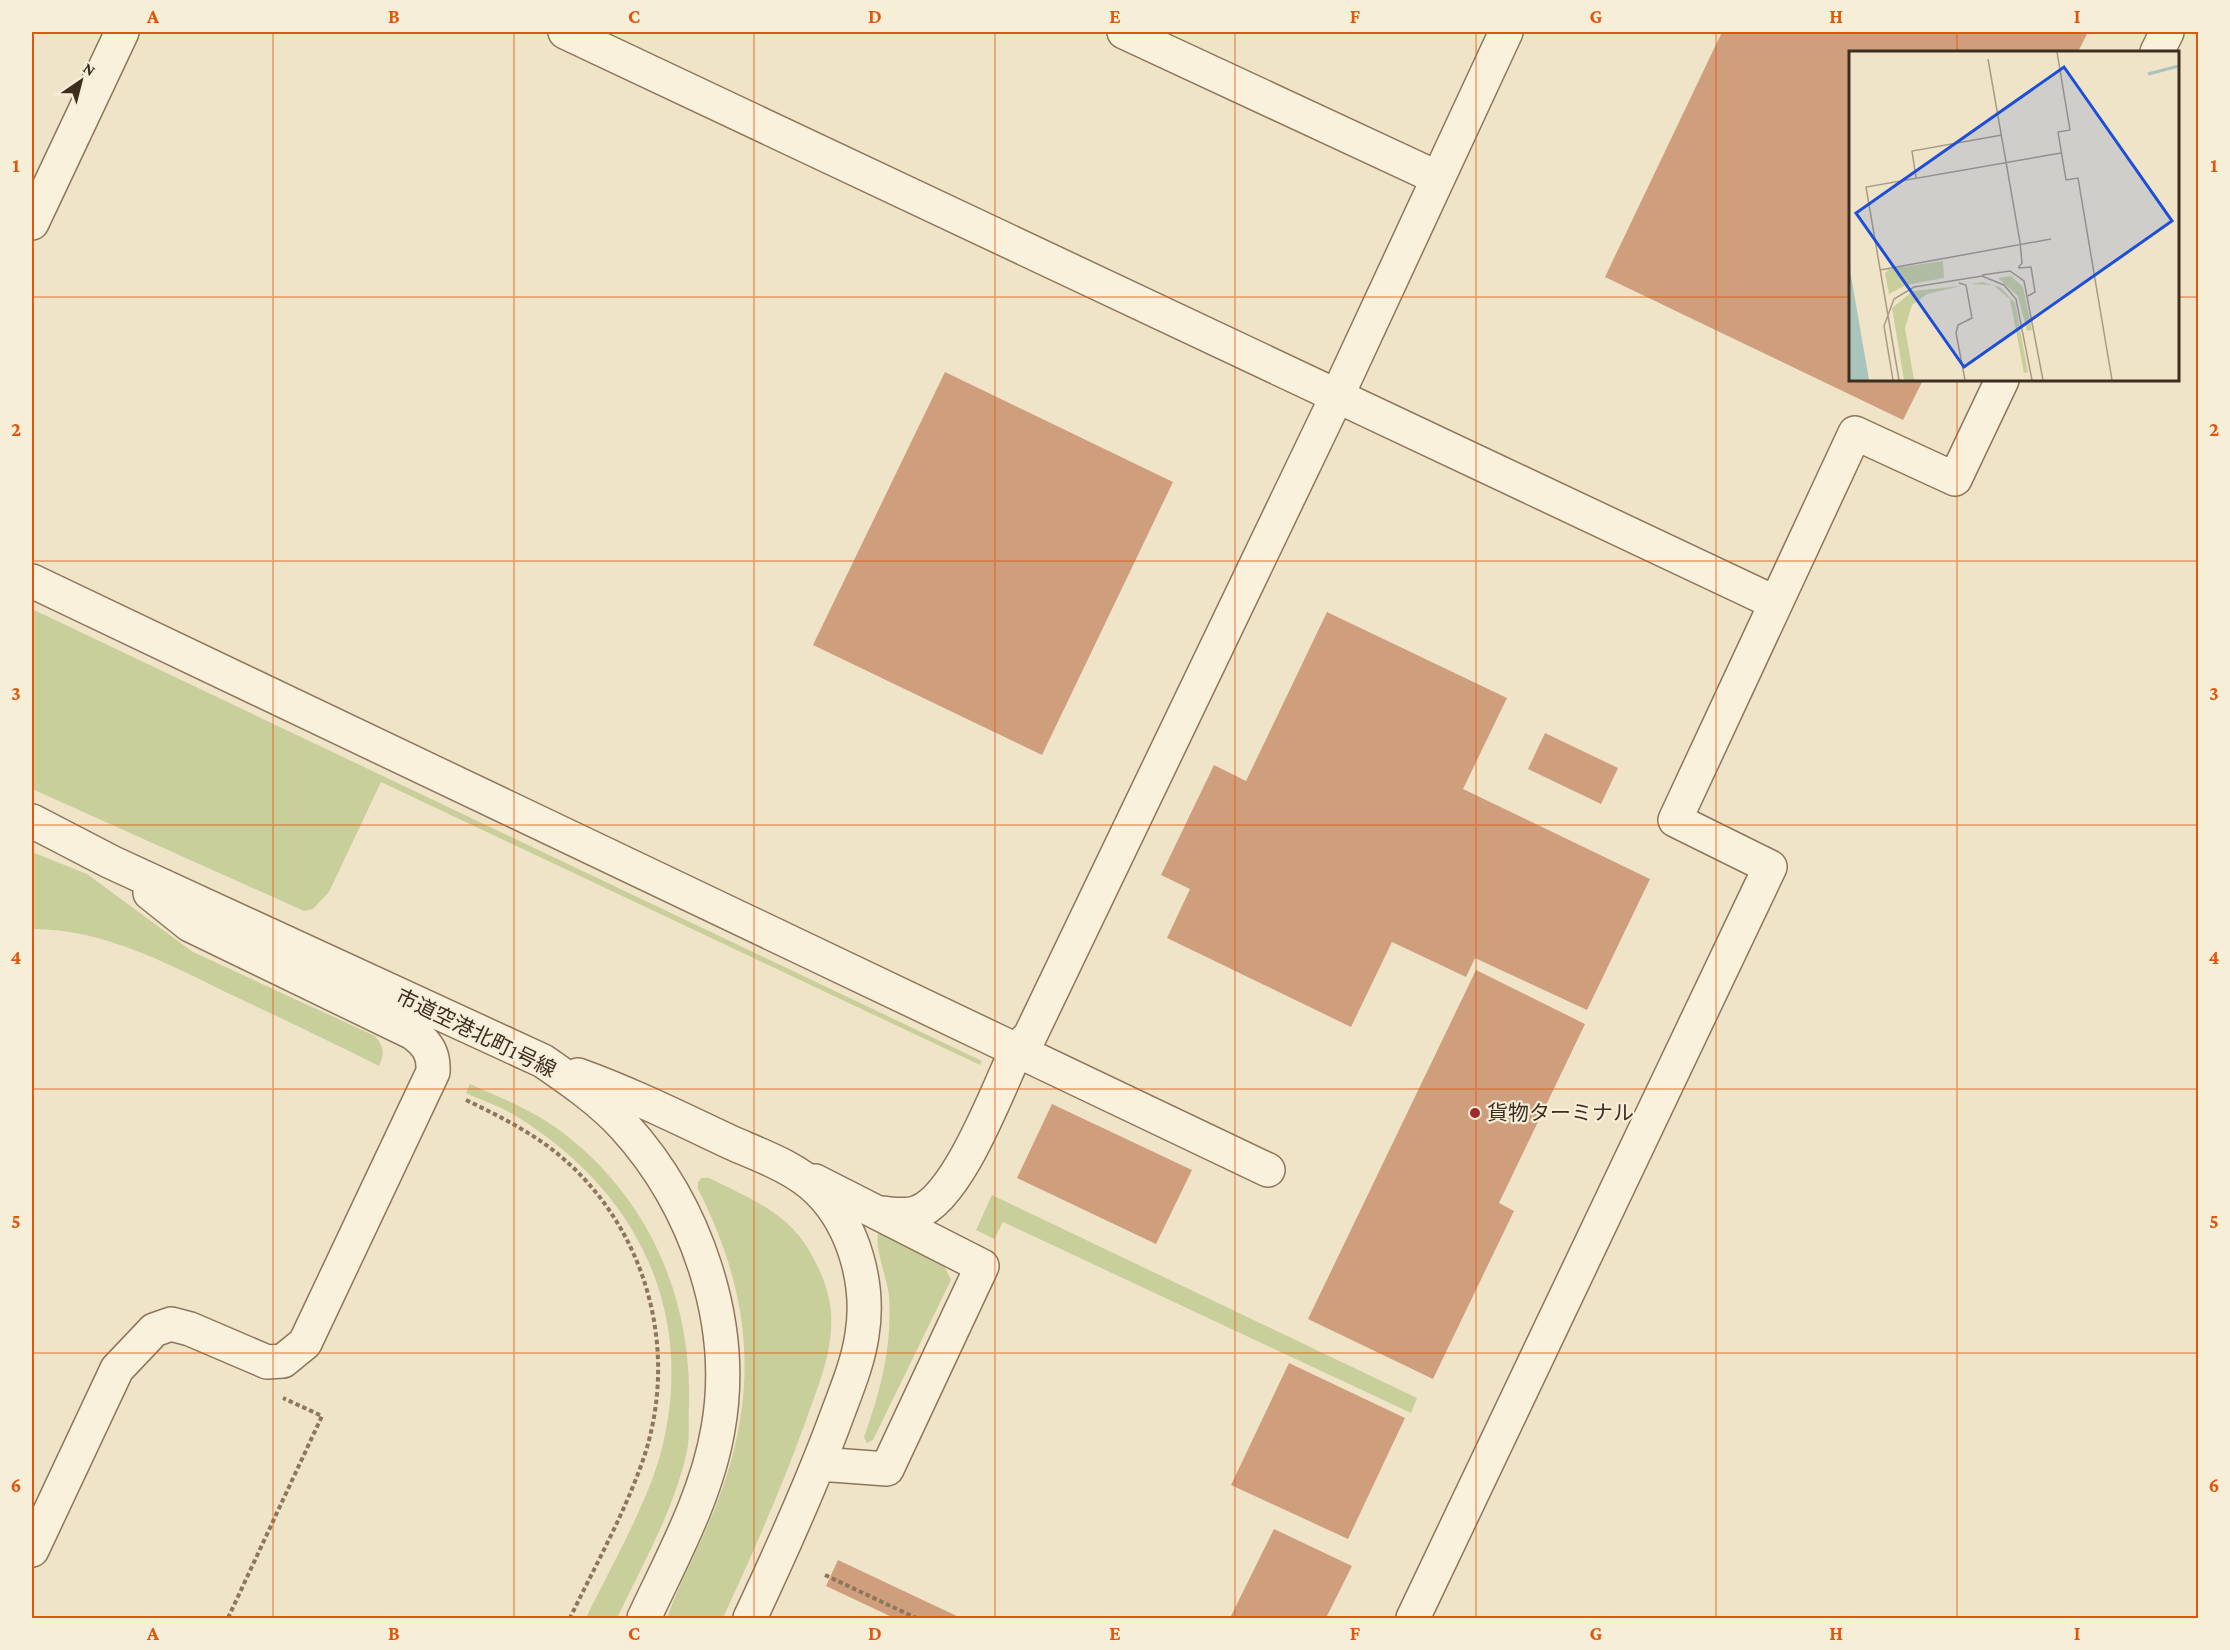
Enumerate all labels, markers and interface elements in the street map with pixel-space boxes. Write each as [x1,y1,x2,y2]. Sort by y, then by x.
text: A [146,5,160,27]
text: B [388,5,400,27]
text: C [628,5,640,27]
text: D [868,5,882,27]
text: E [1109,5,1121,27]
text: F [1350,5,1361,27]
text: G [1590,5,1603,27]
text: H [1829,5,1843,27]
text: I [2074,5,2081,27]
north arrow [51,51,111,111]
inset map [1849,51,2179,381]
text: N [80,59,99,79]
text: 1 [12,154,20,176]
text: 1 [2210,154,2218,176]
text: 2 [11,418,21,440]
text: 2 [2209,418,2219,440]
text: 3 [11,682,21,704]
text: 3 [2209,682,2219,704]
text: 4 [11,946,22,968]
text: 4 [2209,946,2220,968]
street label: 市道空港北町1号線 [392,984,560,1082]
place label: 貨物ターミナル [1487,1101,1634,1125]
marker: 貨物ターミナル [1468,1106,1482,1120]
text: 5 [11,1210,21,1232]
text: 5 [2209,1210,2219,1232]
text: 6 [11,1474,21,1496]
text: 6 [2209,1474,2219,1496]
text: A [146,1622,160,1644]
text: B [388,1622,400,1644]
text: C [628,1622,640,1644]
text: D [868,1622,882,1644]
text: E [1109,1622,1121,1644]
text: F [1350,1622,1361,1644]
text: G [1590,1622,1603,1644]
text: H [1829,1622,1843,1644]
text: I [2074,1622,2081,1644]

